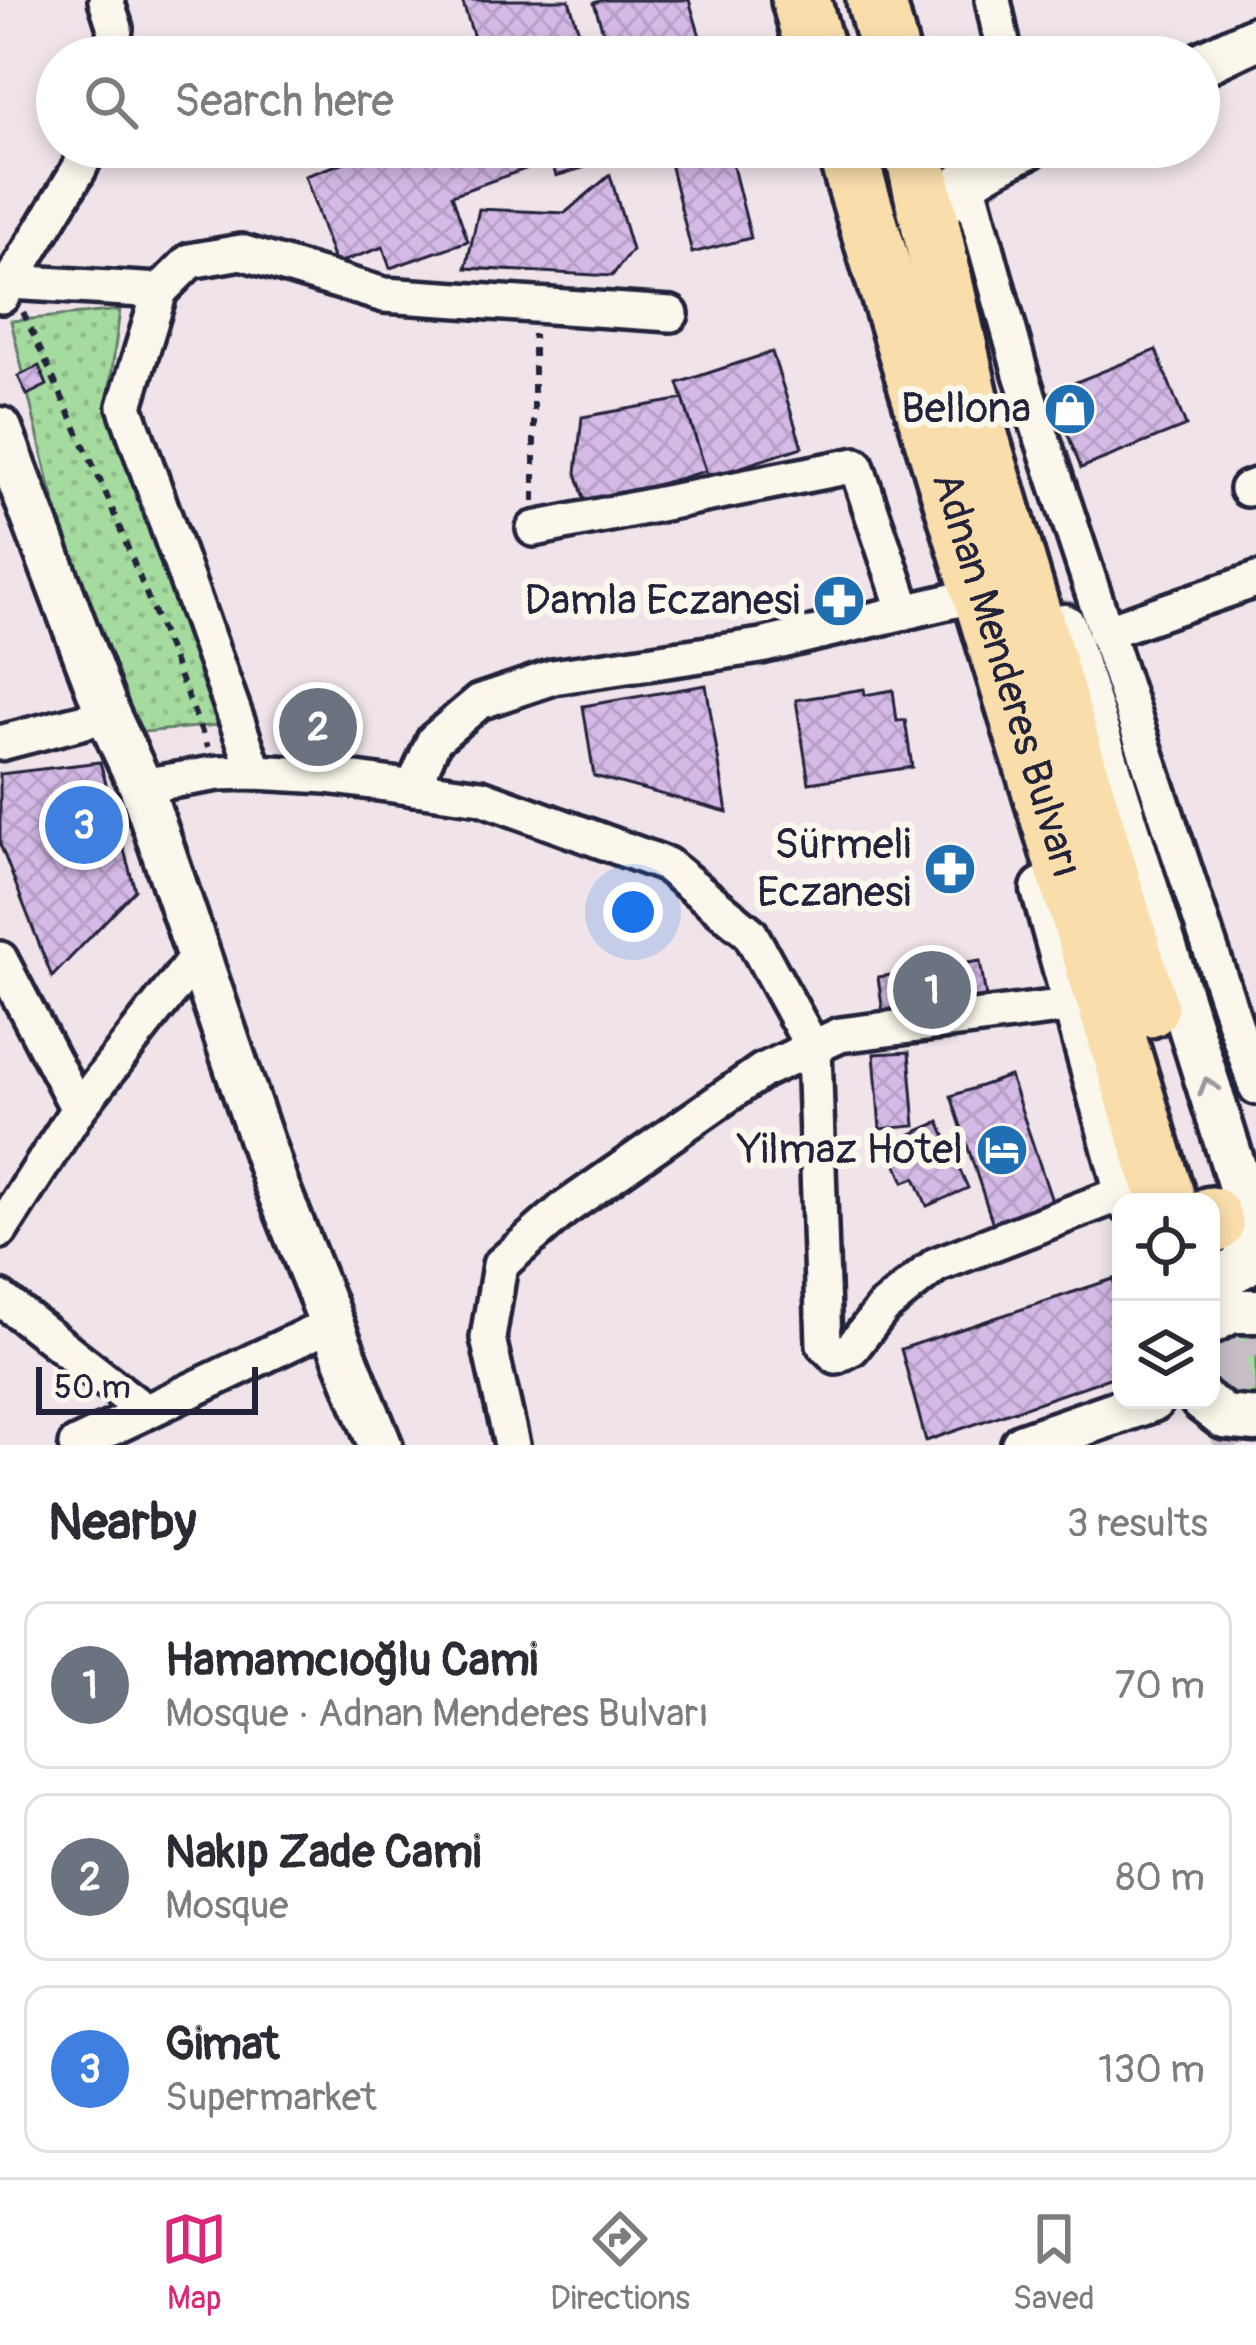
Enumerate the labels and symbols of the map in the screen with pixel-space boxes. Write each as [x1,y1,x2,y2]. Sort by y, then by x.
shop icon: Bellona [1042,381,1098,437]
place label: Bellona [901,383,1031,435]
street label: Adnan Menderes Bulvarı [920,466,1092,884]
pharmacy icon: Damla Eczanesi [811,573,867,629]
place label: Damla Eczanesi [524,575,800,627]
pin: 2 [279,682,357,772]
pin: 3 [45,780,123,870]
place label: Sürmeli Eczanesi [757,819,911,919]
pharmacy icon: Sürmeli Eczanesi [922,841,978,897]
your location [603,882,663,942]
pin: 1 [893,945,971,1035]
one-way arrow [1198,1076,1223,1097]
hotel icon: Yilmaz Hotel [974,1122,1030,1178]
place label: Yilmaz Hotel [736,1124,963,1176]
scale bar [36,1361,258,1414]

